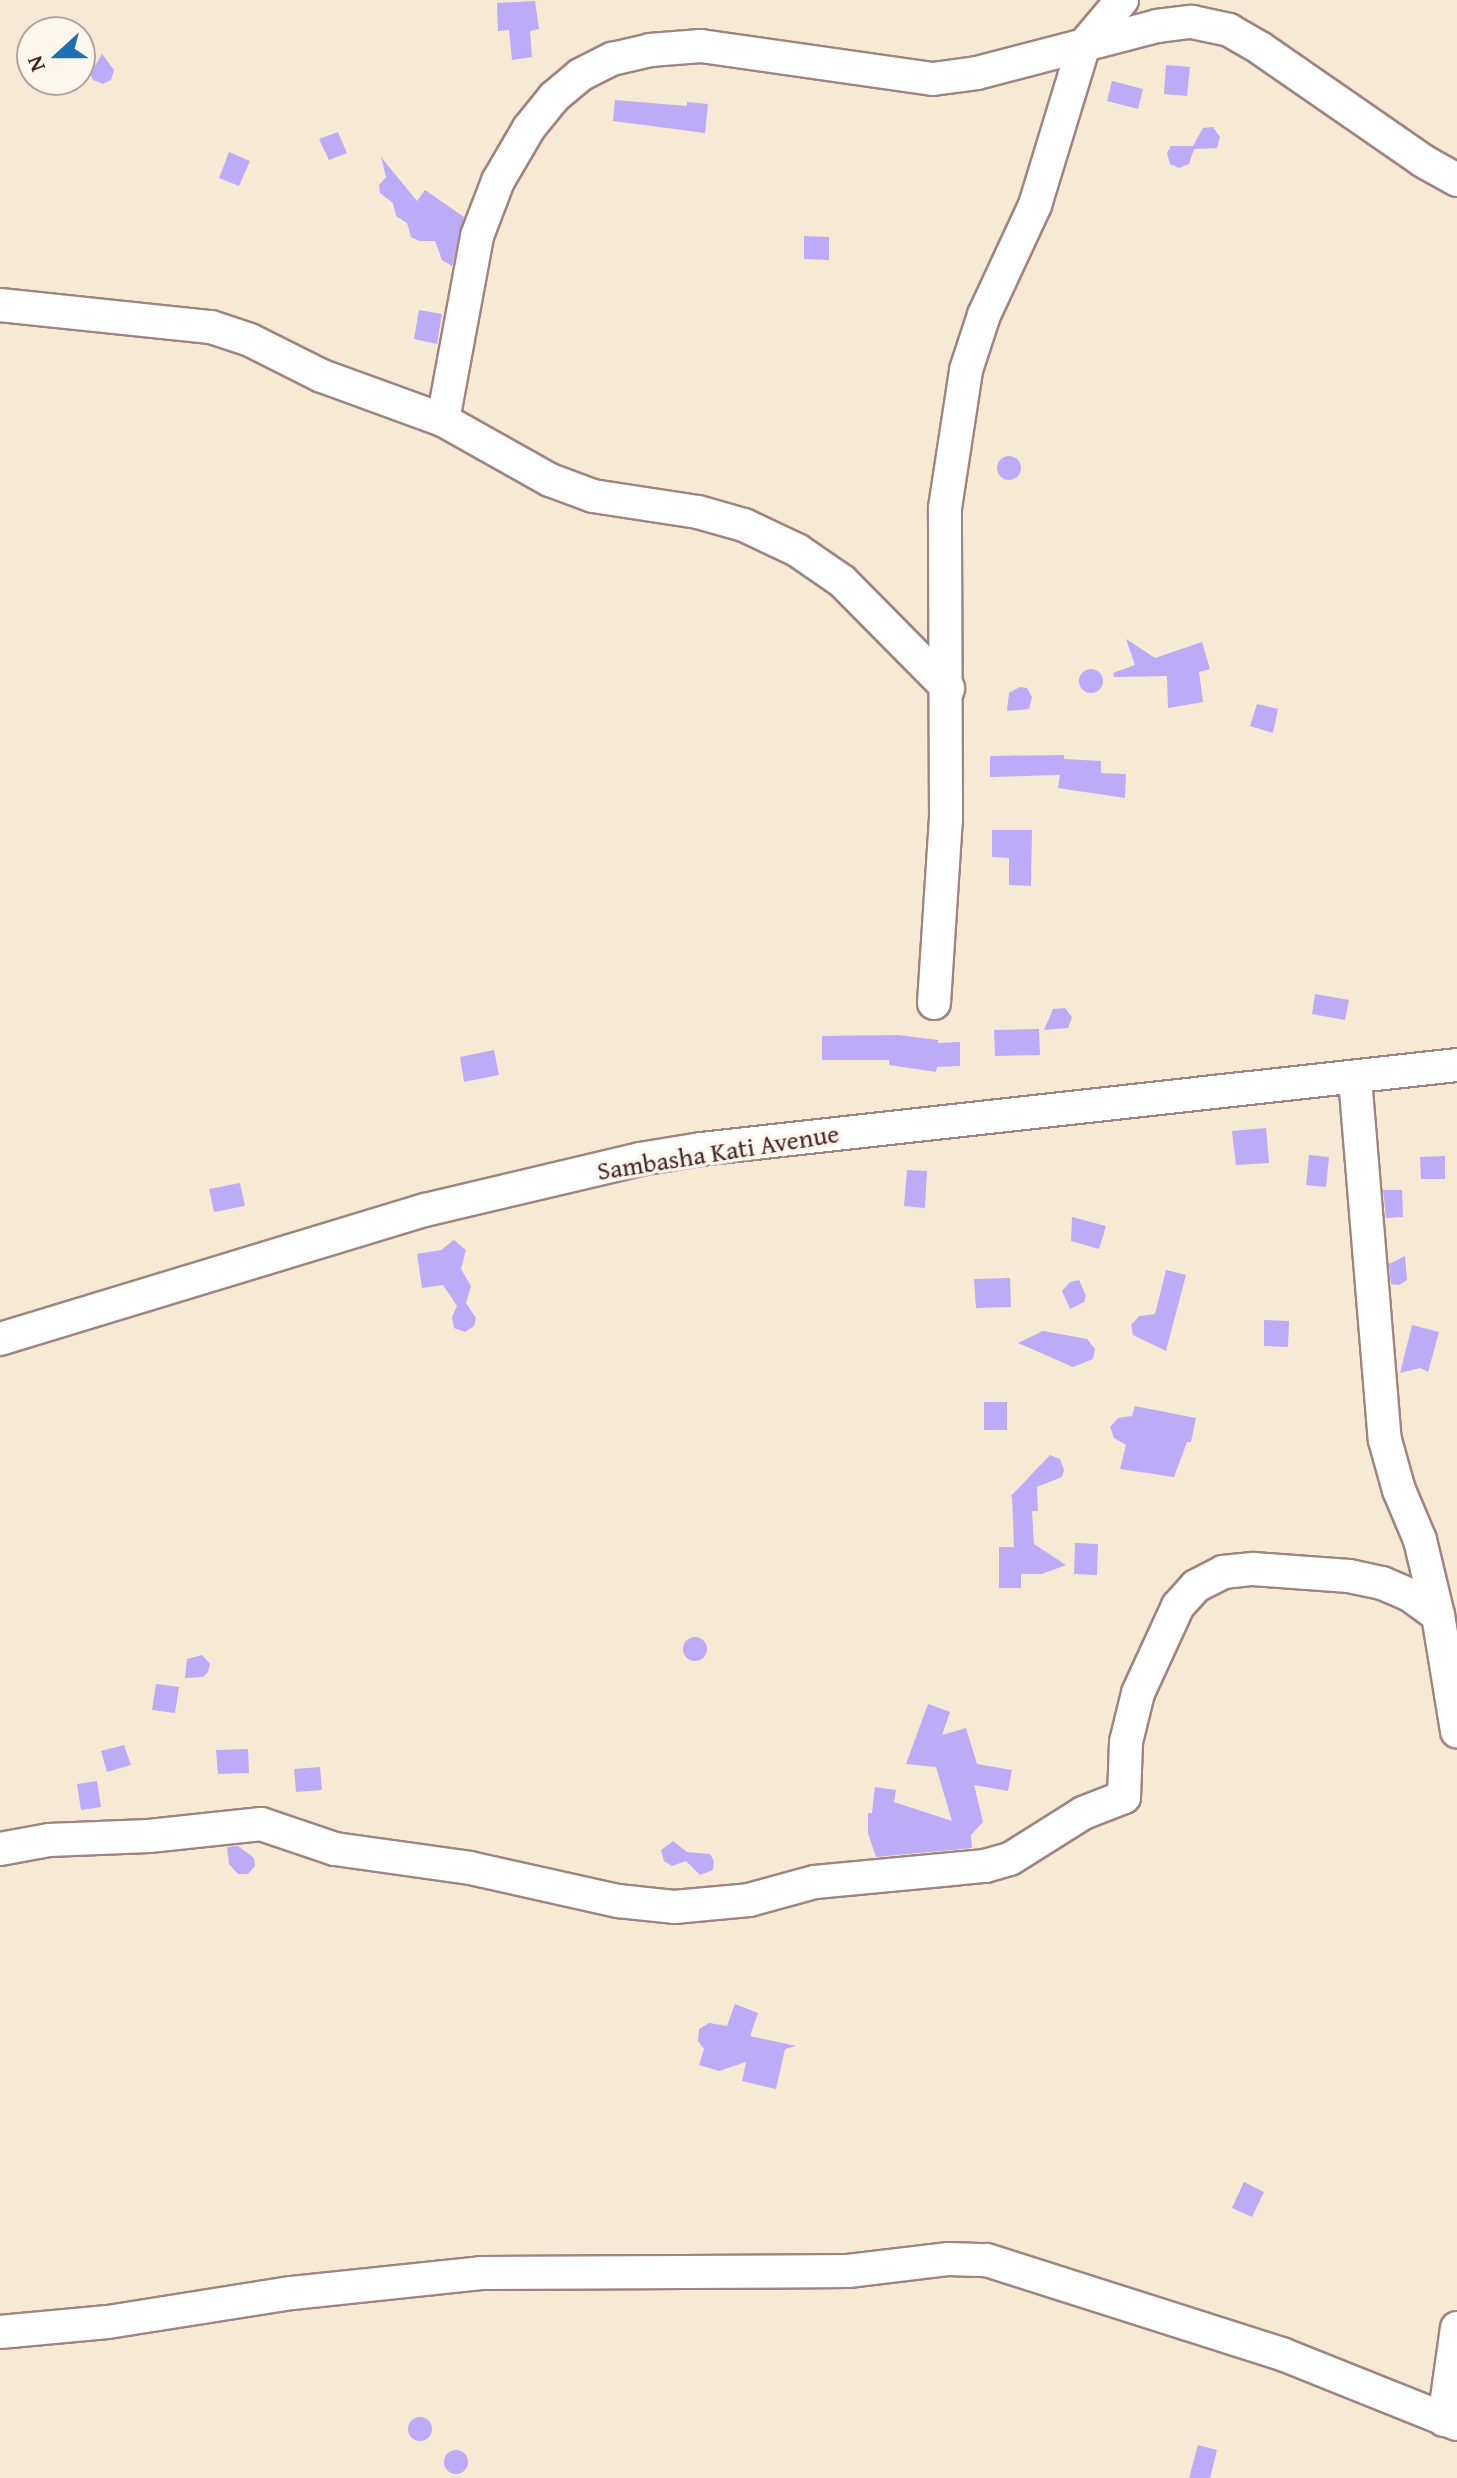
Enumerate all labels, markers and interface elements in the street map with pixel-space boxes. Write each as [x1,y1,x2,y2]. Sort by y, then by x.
north arrow [16,16,96,96]
text: N [18,51,53,76]
street label: Sambasha Kati Avenue [595,1117,841,1187]

